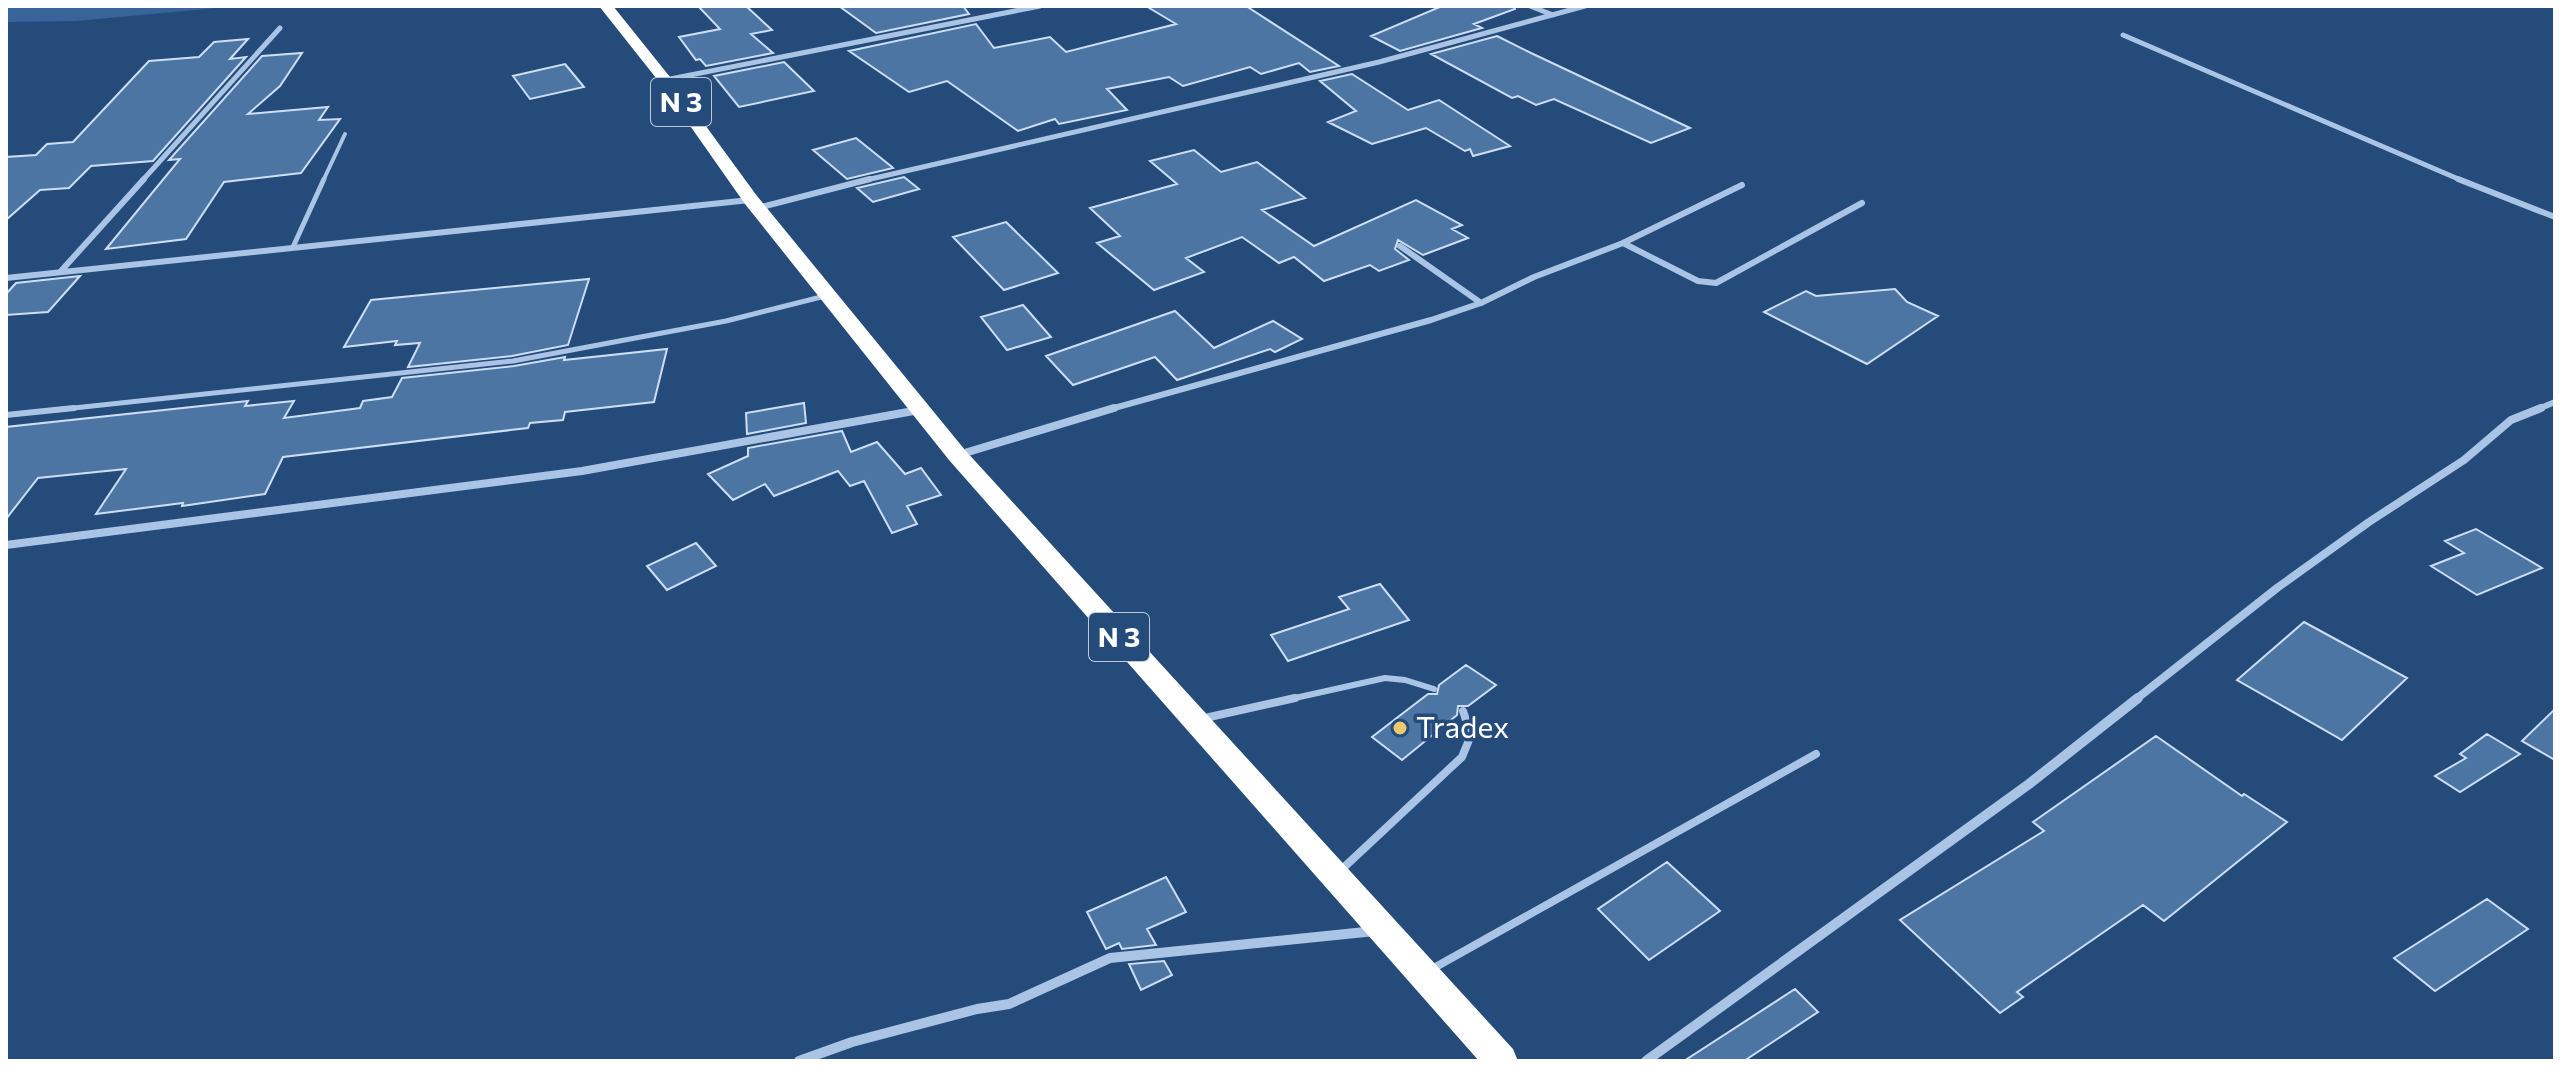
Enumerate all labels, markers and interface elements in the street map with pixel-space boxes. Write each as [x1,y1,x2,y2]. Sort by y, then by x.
road number: N 3 [651,78,711,126]
road number: N 3 [1089,613,1149,661]
place label: Tradex [1416,707,1509,744]
marker: Tradex [1391,719,1409,737]

